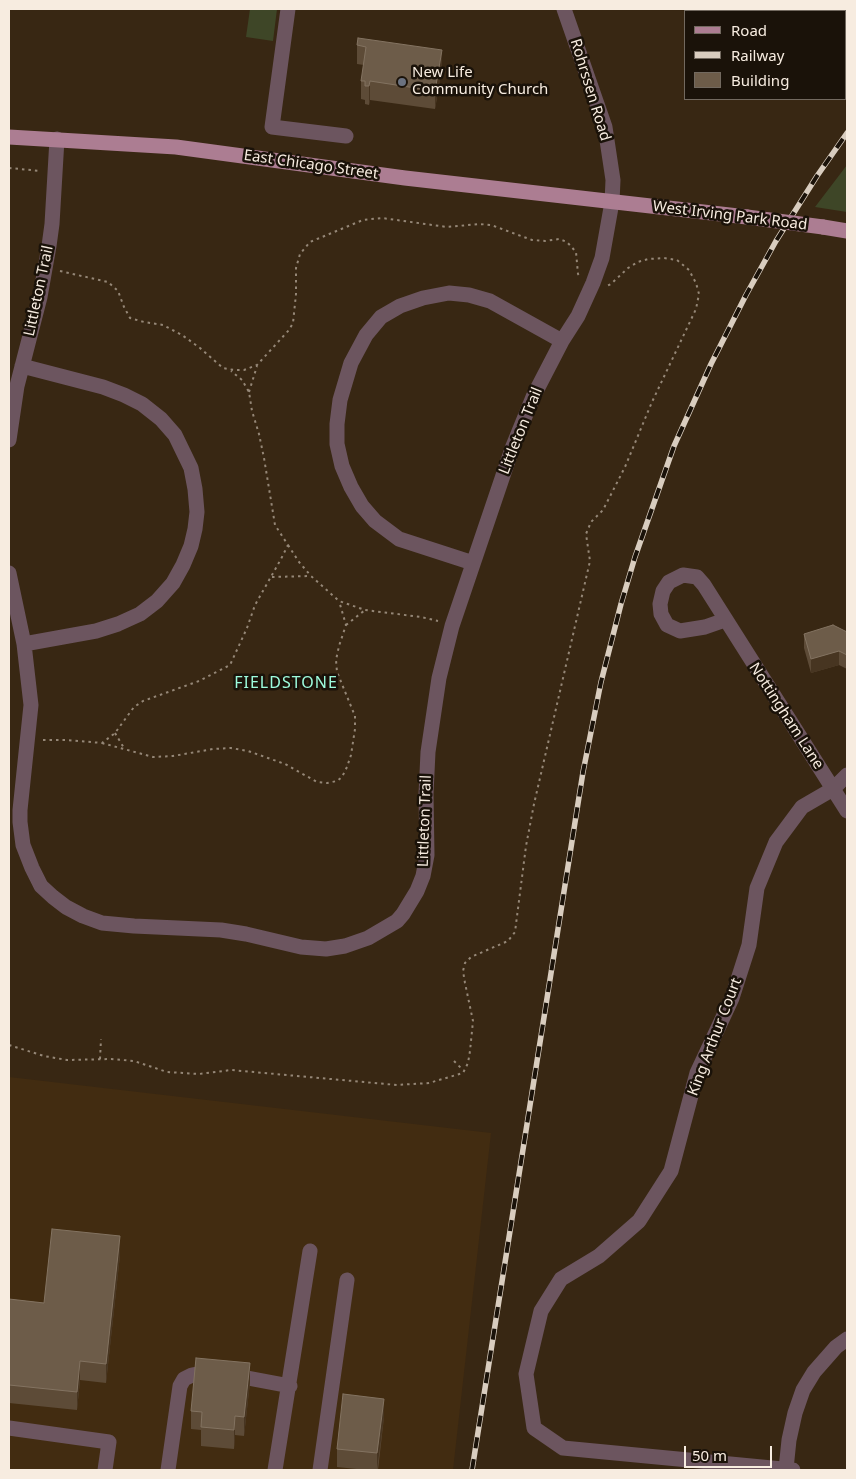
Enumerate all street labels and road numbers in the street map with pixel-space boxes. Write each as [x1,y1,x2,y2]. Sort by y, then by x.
street label: Rohrssen Road [566,37,614,143]
street label: East Chicago Street [243,147,379,183]
street label: West Irving Park Road [652,198,808,234]
street label: Littleton Trail [21,244,57,338]
street label: Littleton Trail [495,385,547,477]
street label: Nottingham Lane [745,659,827,773]
street label: Littleton Trail [414,775,436,867]
street label: King Arthur Court [684,976,746,1098]

